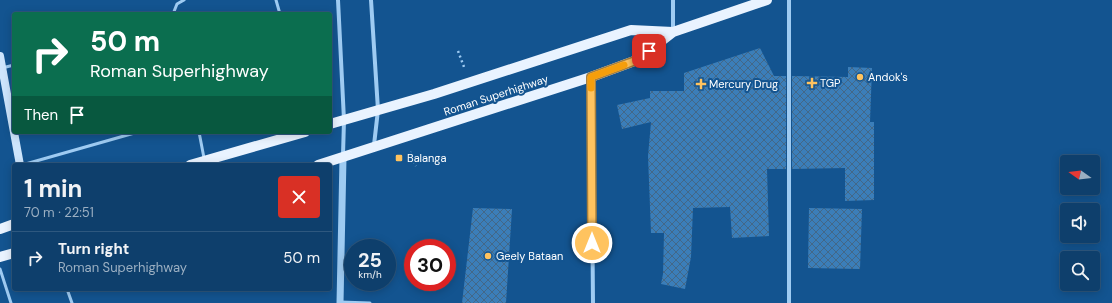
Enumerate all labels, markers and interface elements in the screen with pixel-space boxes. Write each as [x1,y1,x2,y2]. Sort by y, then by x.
text: 50 m [90,23,160,60]
icon: right [24,28,76,80]
pin [632,34,666,68]
icon: arrive [638,40,660,62]
text: Roman Superhighway [90,59,269,83]
place label: Andok's [868,70,908,84]
street label: Roman Superhighway [442,71,550,119]
marker: Andok's [855,72,865,82]
place label: TGP [820,76,841,90]
place label: Mercury Drug [709,77,778,91]
marker: TGP [807,78,817,88]
marker: Mercury Drug [696,79,706,89]
icon: arrive [66,104,88,126]
text: Then [24,105,58,125]
place label: Balanga [407,151,447,165]
marker: Balanga [394,153,404,163]
north arrow [1060,155,1100,195]
map controls [1060,155,1100,291]
text: 1 min [24,173,82,204]
button: close [278,176,320,218]
button: sound [1060,203,1100,243]
text: 70 m · 22:51 [24,204,94,221]
position arrow [571,222,613,264]
text: Turn right [58,239,129,259]
speed limit sign: 30 [404,239,456,291]
icon: right [24,247,46,269]
text: 25 [358,247,382,273]
text: 50 m [283,248,320,268]
place label: Geely Bataan [496,249,563,263]
marker: Geely Bataan [483,251,493,261]
button: search [1060,251,1100,291]
text: Roman Superhighway [58,259,187,276]
text: km/h [358,268,382,281]

